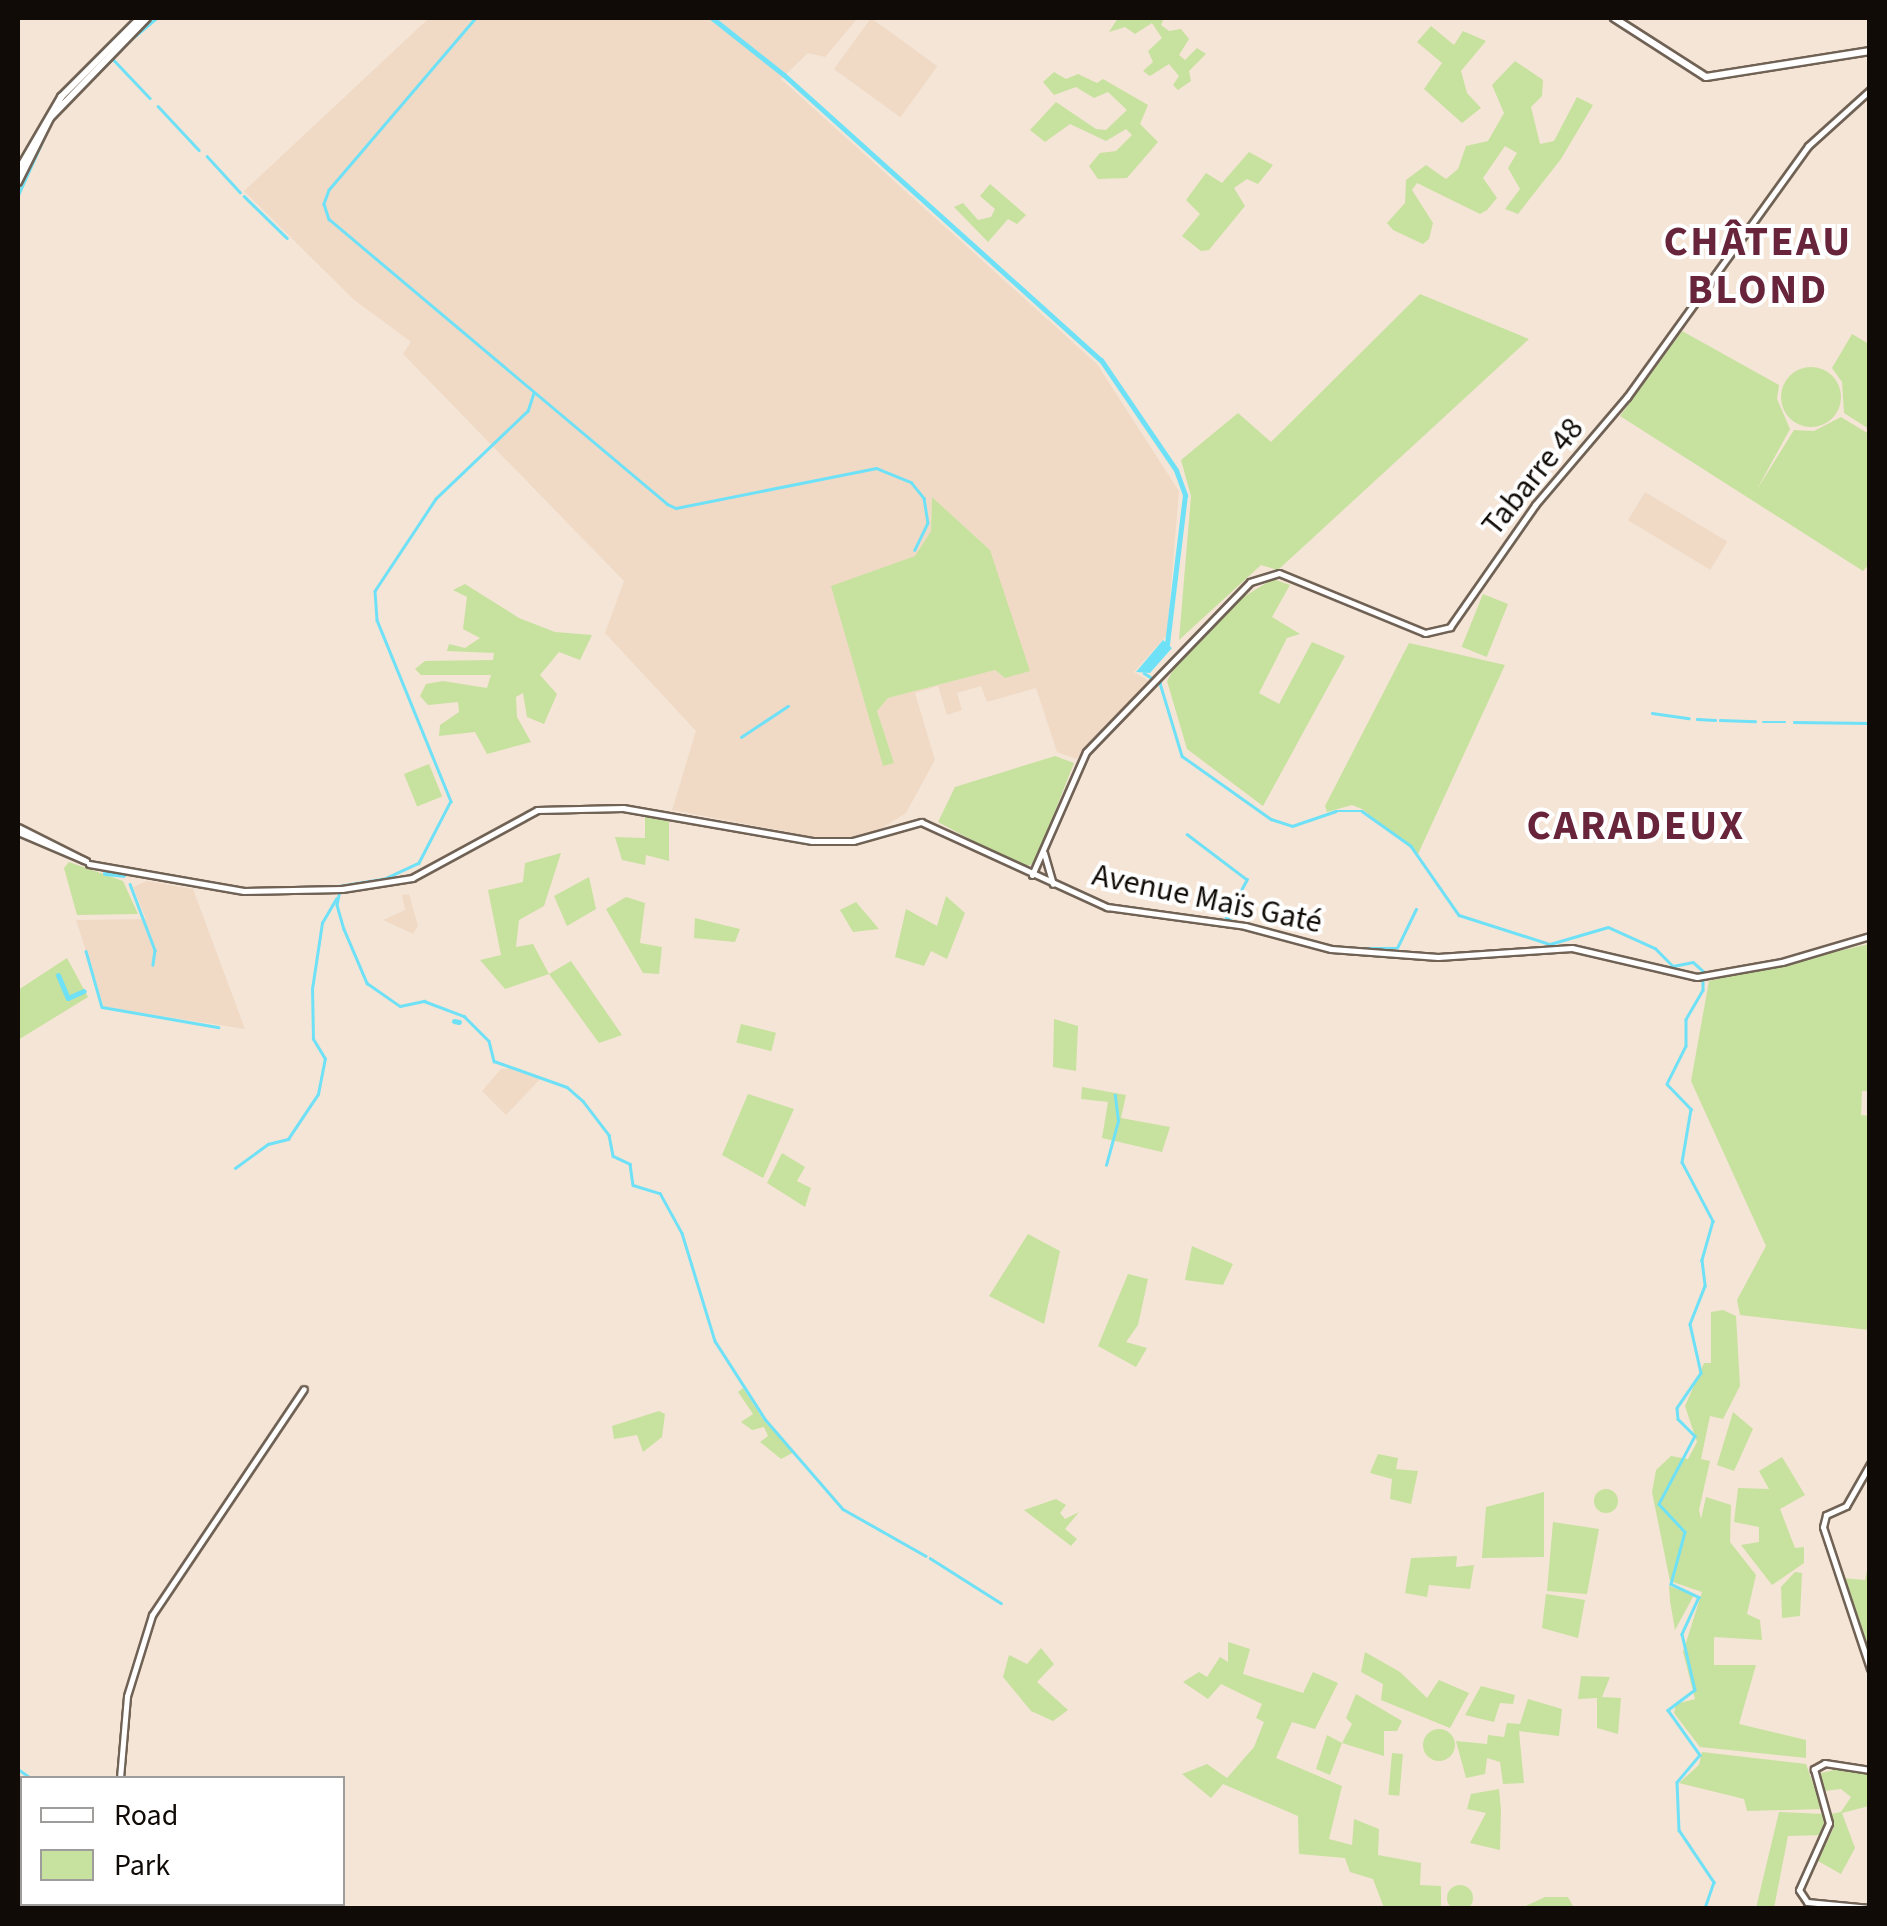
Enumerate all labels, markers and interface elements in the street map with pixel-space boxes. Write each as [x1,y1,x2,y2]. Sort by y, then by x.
district label: CHÂTEAU BLOND [1663,217,1853,316]
street label: Tabarre 48 [1474,410,1592,544]
district label: CARADEUX [1527,801,1745,851]
street label: Avenue Maïs Gaté [1089,856,1325,942]
legend [20,1776,345,1906]
text: Road [114,1794,178,1837]
text: Park [114,1844,170,1887]

